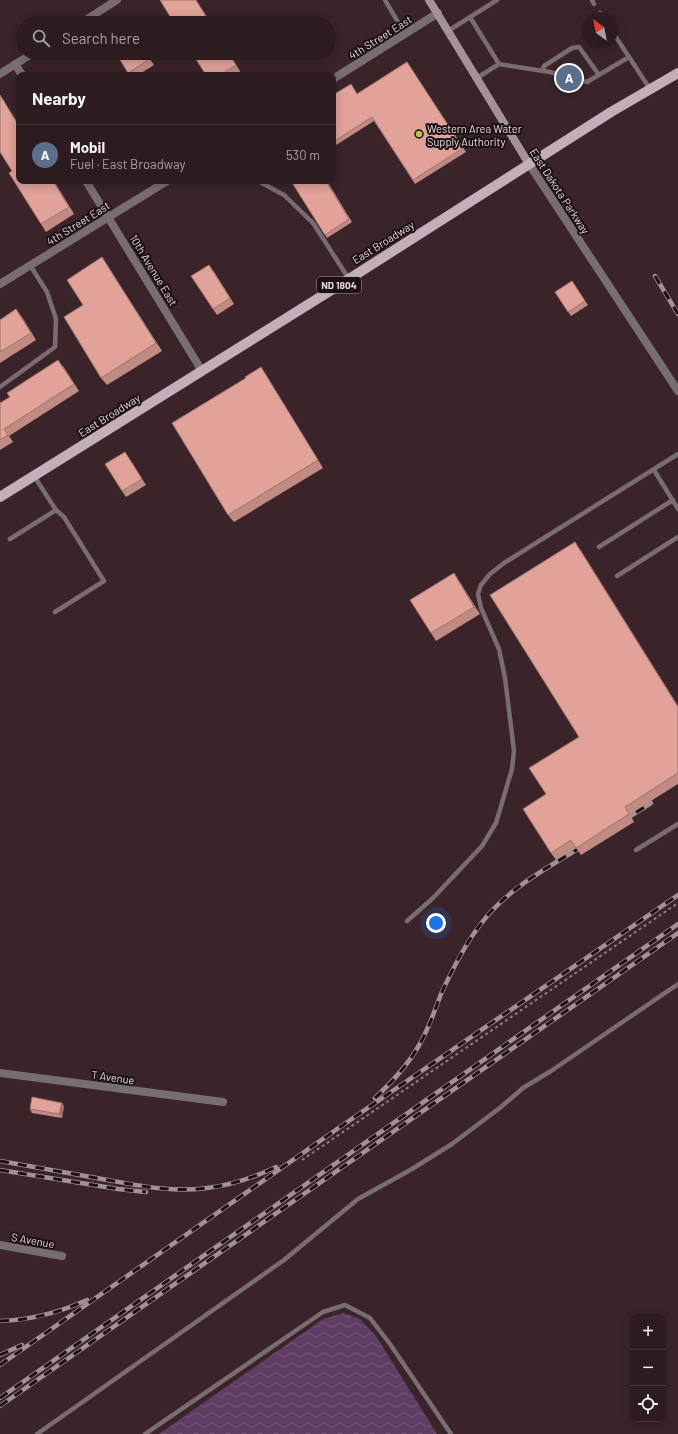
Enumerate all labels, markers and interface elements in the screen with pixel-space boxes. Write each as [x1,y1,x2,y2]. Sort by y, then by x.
street label: 4th Street East [346,12,414,62]
north arrow [582,12,618,48]
search box [16,16,336,60]
icon: search [30,27,52,49]
text: Search here [62,29,140,47]
pin: A [556,63,582,93]
text: Nearby [32,88,86,108]
place label: Western Area Water Supply Authority [427,122,522,148]
marker: Western Area Water Supply Authority [414,129,424,139]
text: Mobil [70,138,105,156]
street label: East Dakota Parkway [528,146,592,236]
text: A [41,147,49,163]
text: 530 m [286,147,320,163]
text: Fuel · East Broadway [70,156,186,172]
street label: 4th Street East [44,198,112,248]
street label: East Broadway [350,218,416,266]
street label: 10th Avenue East [128,232,180,308]
road number: ND 1804 [317,277,361,293]
street label: East Broadway [76,391,142,439]
your location [426,913,446,933]
street label: T Avenue [91,1068,136,1086]
street label: S Avenue [10,1230,56,1250]
map controls [630,1314,666,1422]
button: + [630,1314,666,1350]
button: − [630,1350,666,1386]
button: locate [630,1386,666,1422]

